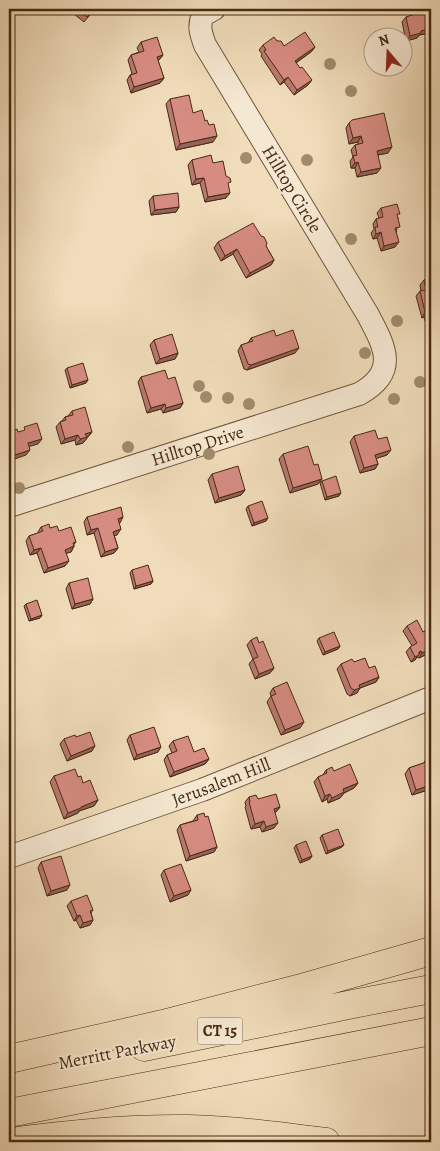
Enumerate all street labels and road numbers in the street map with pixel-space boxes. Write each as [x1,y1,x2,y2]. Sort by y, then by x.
street label: Hilltop Circle [256,141,328,237]
street label: Hilltop Drive [148,420,247,472]
street label: Jerusalem Hill [169,752,274,812]
road number: CT 15 [198,1018,242,1044]
street label: Merritt Parkway [56,1029,179,1075]

